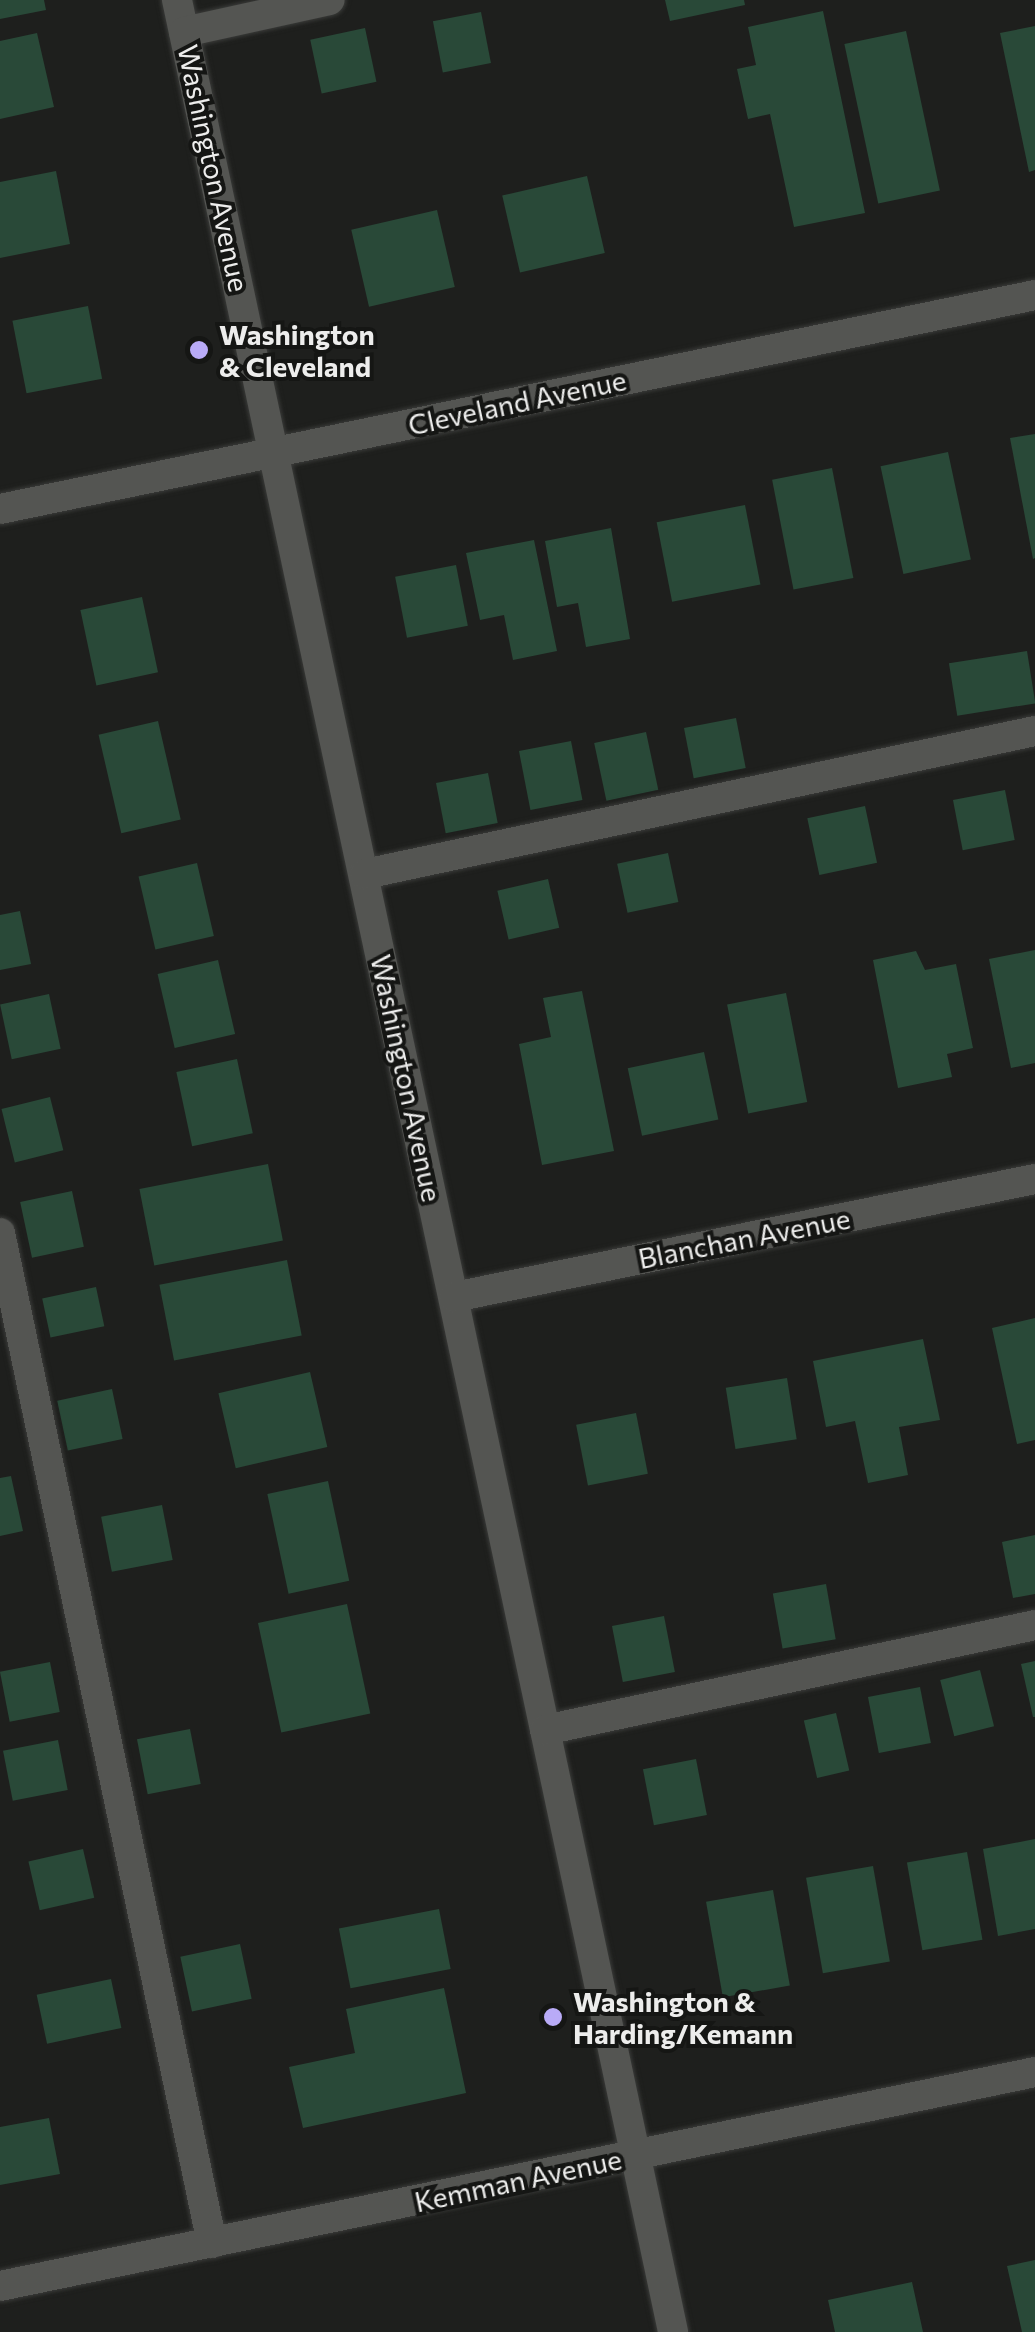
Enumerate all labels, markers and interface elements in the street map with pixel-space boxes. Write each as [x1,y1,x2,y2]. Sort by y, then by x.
street label: Washington Avenue [171,41,257,295]
place label: Washington & Cleveland [219,317,375,383]
marker: Washington & Cleveland [188,339,210,361]
street label: Cleveland Avenue [405,362,629,442]
street label: Washington Avenue [364,951,450,1205]
street label: Blanchan Avenue [635,1201,853,1275]
place label: Washington & Harding/Kemann [573,1984,793,2050]
marker: Washington & Harding/Kemann [542,2006,564,2028]
street label: Kemman Avenue [411,2142,625,2218]

